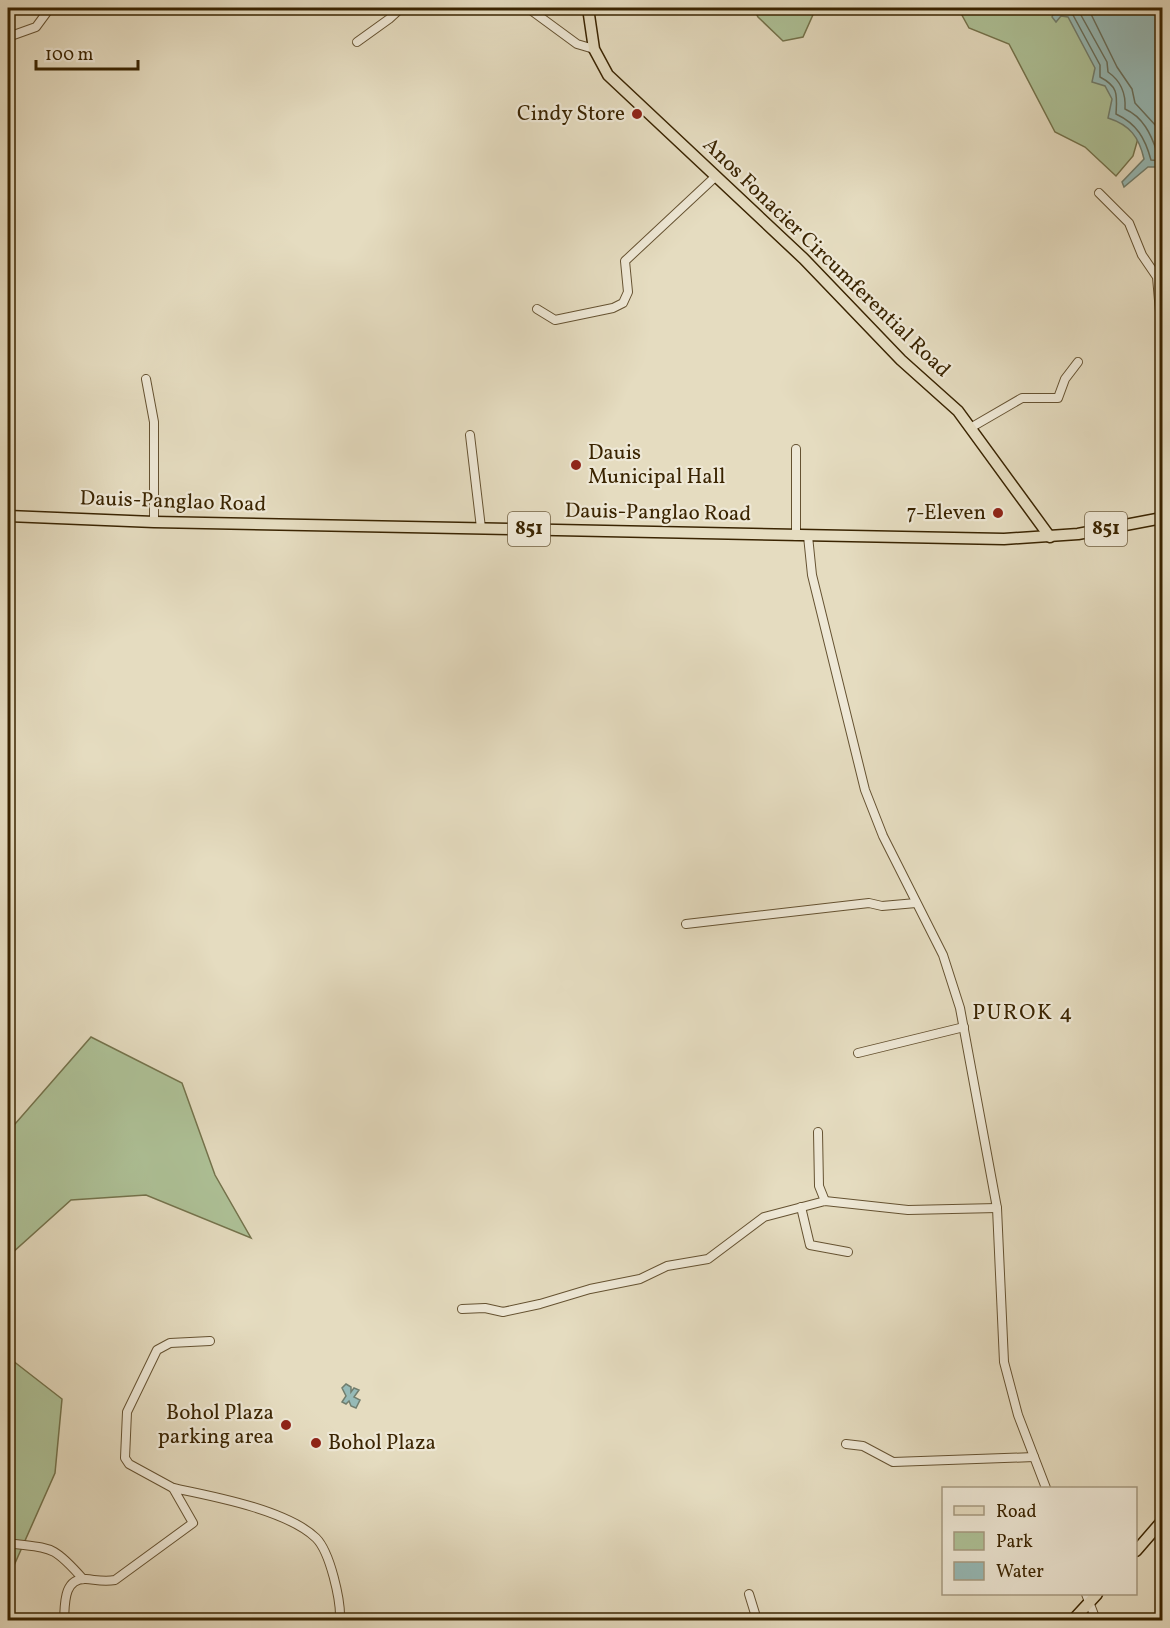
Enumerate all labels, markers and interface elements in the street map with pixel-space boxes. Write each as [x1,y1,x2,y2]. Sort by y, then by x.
scale bar [36,33,138,71]
text: 100 m [45,43,94,68]
place label: Cindy Store [517,100,625,129]
marker: Cindy Store [630,107,644,121]
street label: Anos Fonacier Circumferential Road [696,131,956,385]
place label: Dauis Municipal Hall [588,439,725,492]
marker: Dauis Municipal Hall [569,458,583,472]
street label: Dauis-Panglao Road [79,484,267,520]
street label: Dauis-Panglao Road [564,497,752,529]
place label: 7-Eleven [906,499,986,528]
marker: 7-Eleven [991,506,1005,520]
road number: 851 [508,512,550,546]
road number: 851 [1085,512,1127,546]
district label: PUROK 4 [972,998,1074,1029]
place label: Bohol Plaza parking area [158,1399,274,1452]
marker: Bohol Plaza parking area [279,1418,293,1432]
place label: Bohol Plaza [328,1429,436,1458]
marker: Bohol Plaza [309,1436,323,1450]
legend [942,1487,1137,1595]
text: Road [996,1500,1037,1525]
text: Park [996,1530,1033,1555]
text: Water [996,1560,1044,1585]

